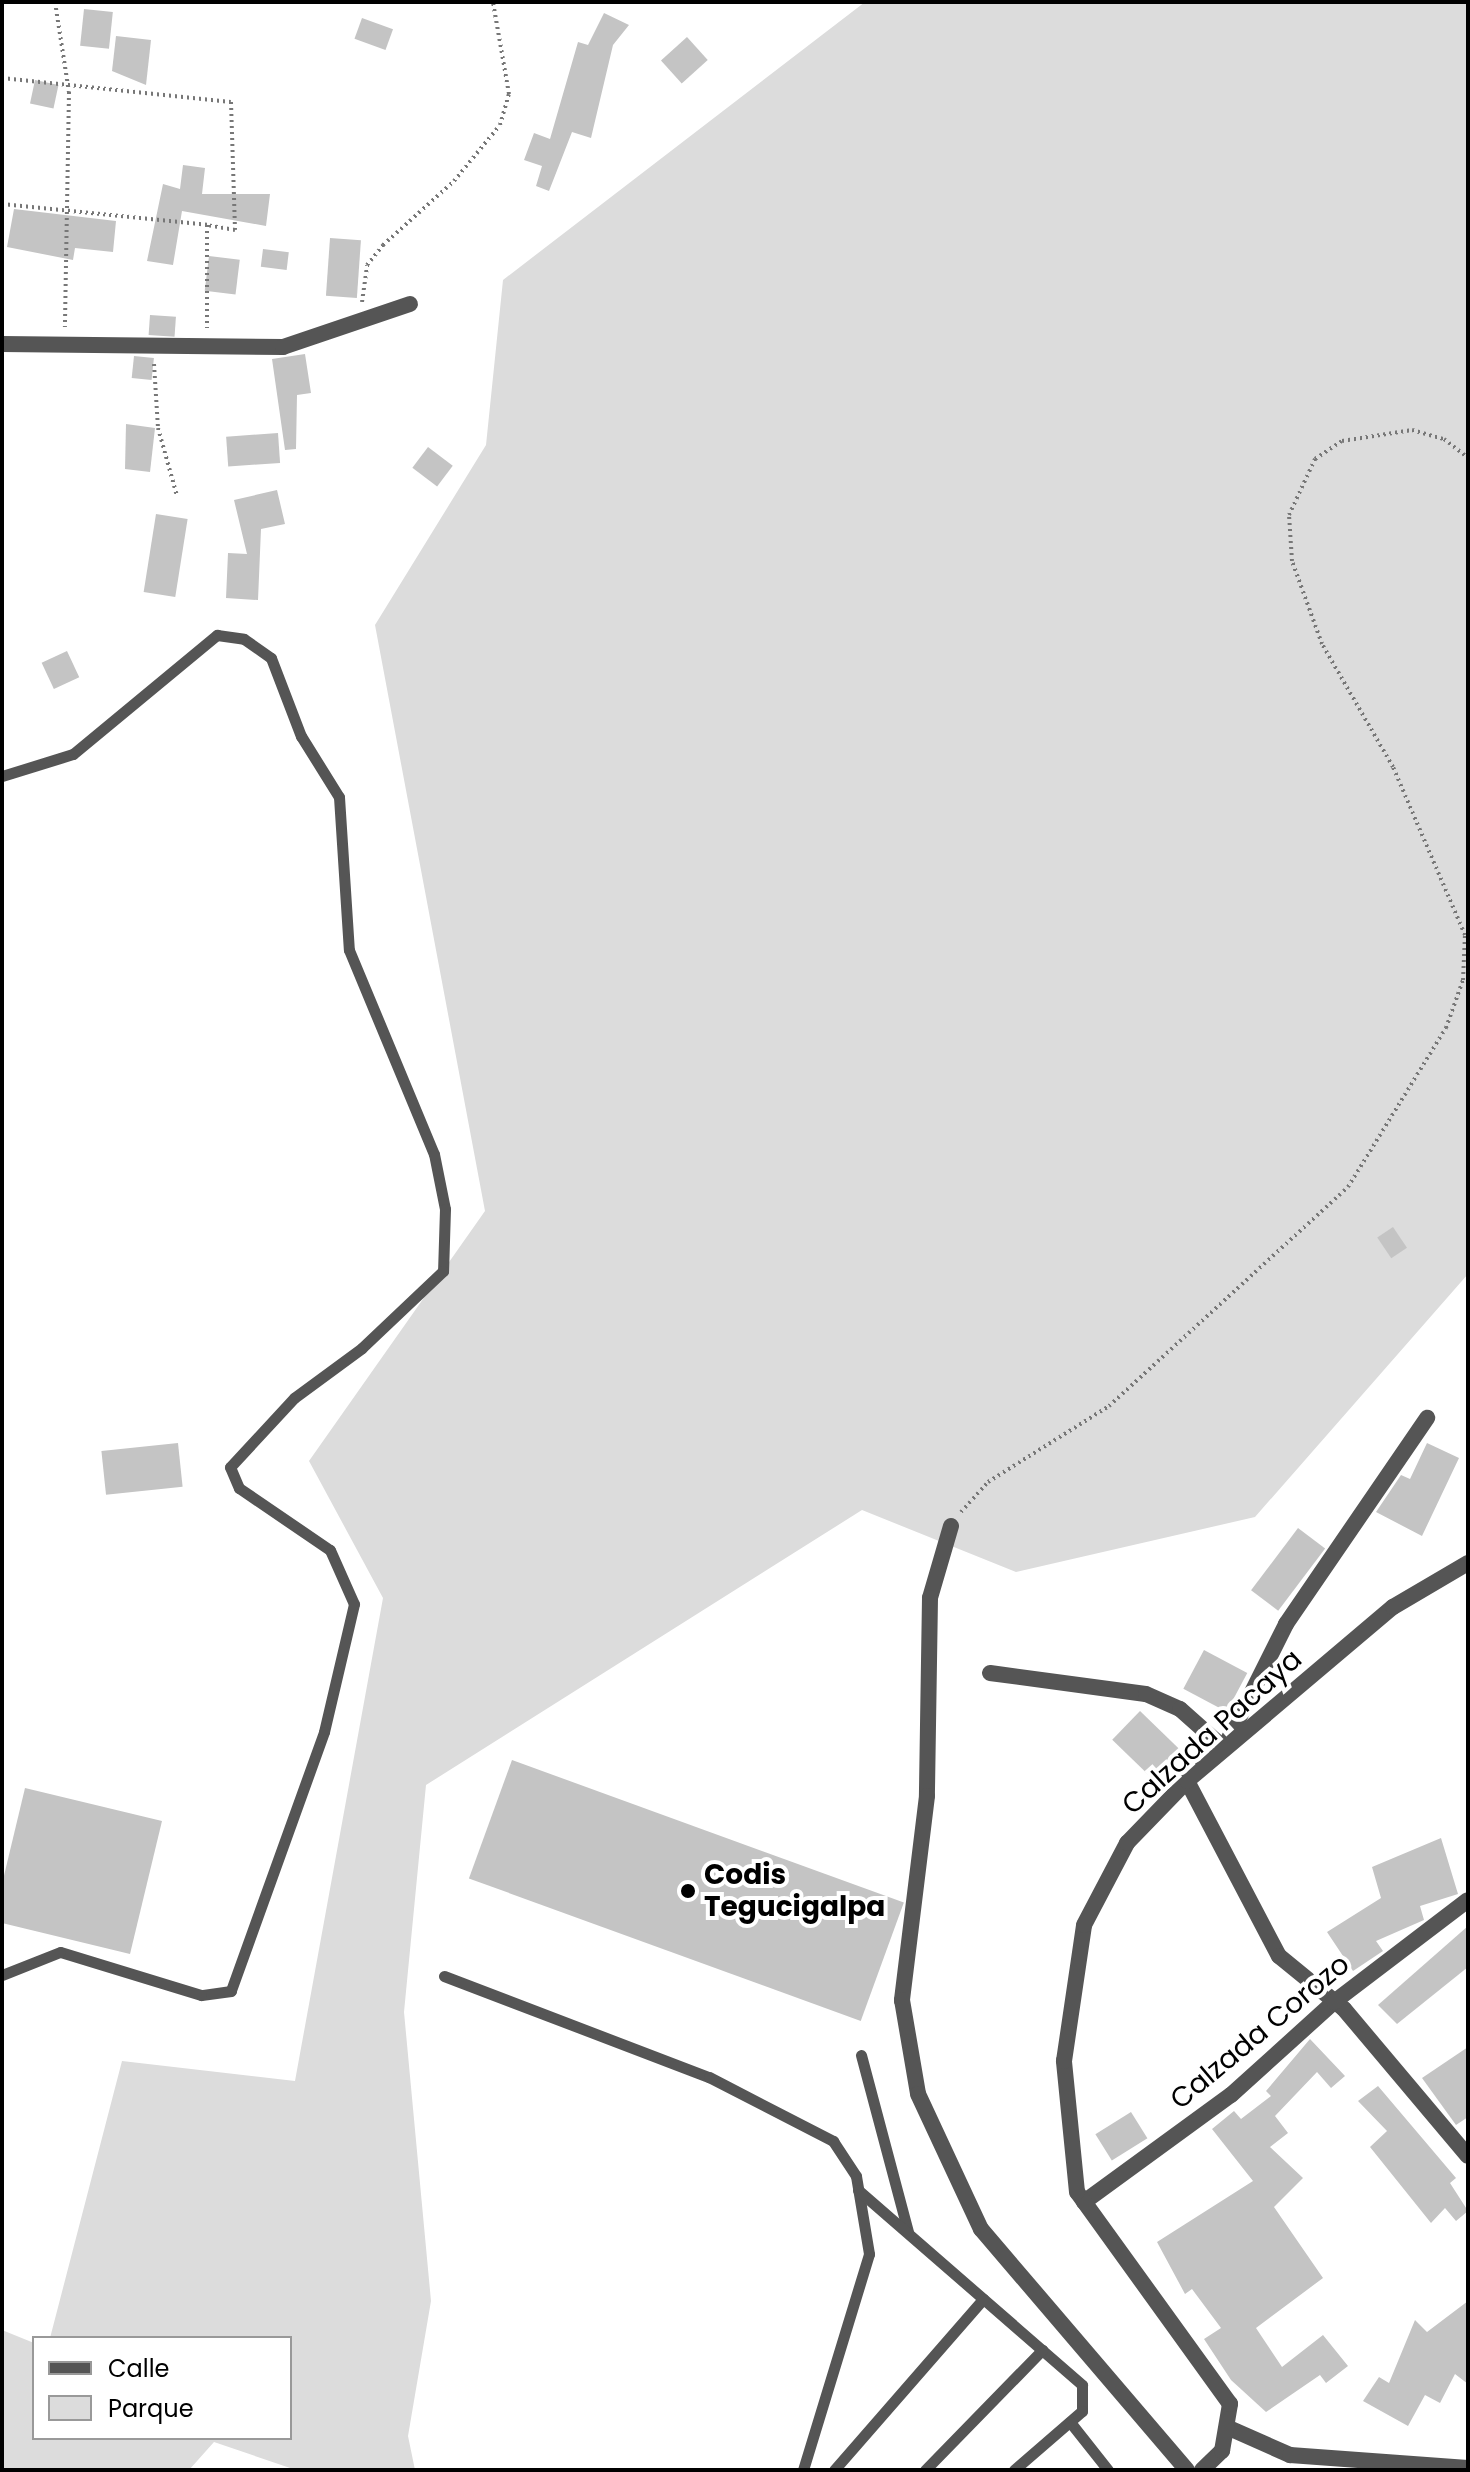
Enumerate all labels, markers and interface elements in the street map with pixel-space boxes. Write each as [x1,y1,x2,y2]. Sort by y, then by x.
street label: Calzada Pacaya [1115,1643,1309,1821]
place label: Codis Tegucigalpa [704,1858,885,1924]
marker: Codis Tegucigalpa [679,1882,697,1900]
street label: Calzada Corozo [1164,1947,1356,2117]
legend [32,2336,292,2440]
text: Calle [108,2352,169,2385]
text: Parque [108,2392,194,2425]

